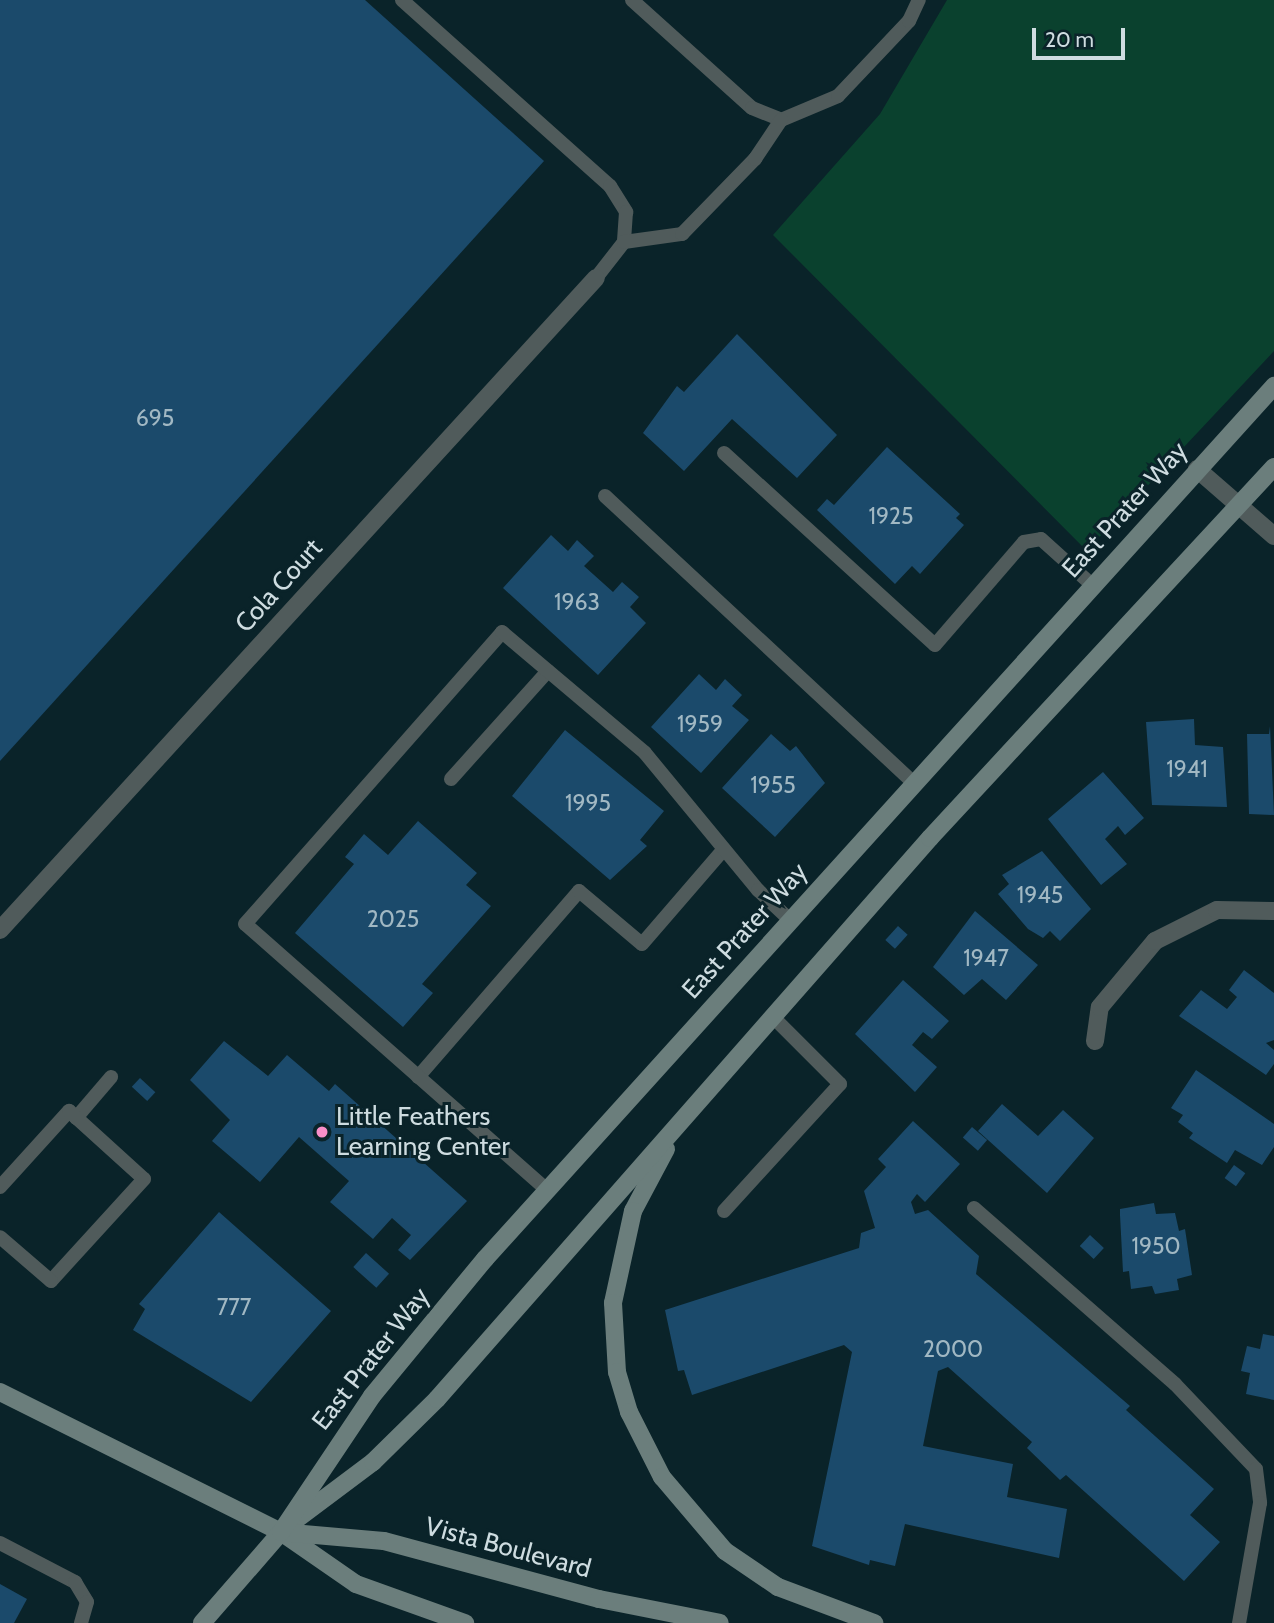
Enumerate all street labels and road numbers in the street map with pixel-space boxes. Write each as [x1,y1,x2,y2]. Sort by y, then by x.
street label: East Prater Way [1056,436,1194,584]
street label: Cola Court [229,533,329,639]
street label: East Prater Way [676,857,814,1005]
street label: East Prater Way [306,1282,436,1436]
street label: Vista Boulevard [422,1511,594,1585]

